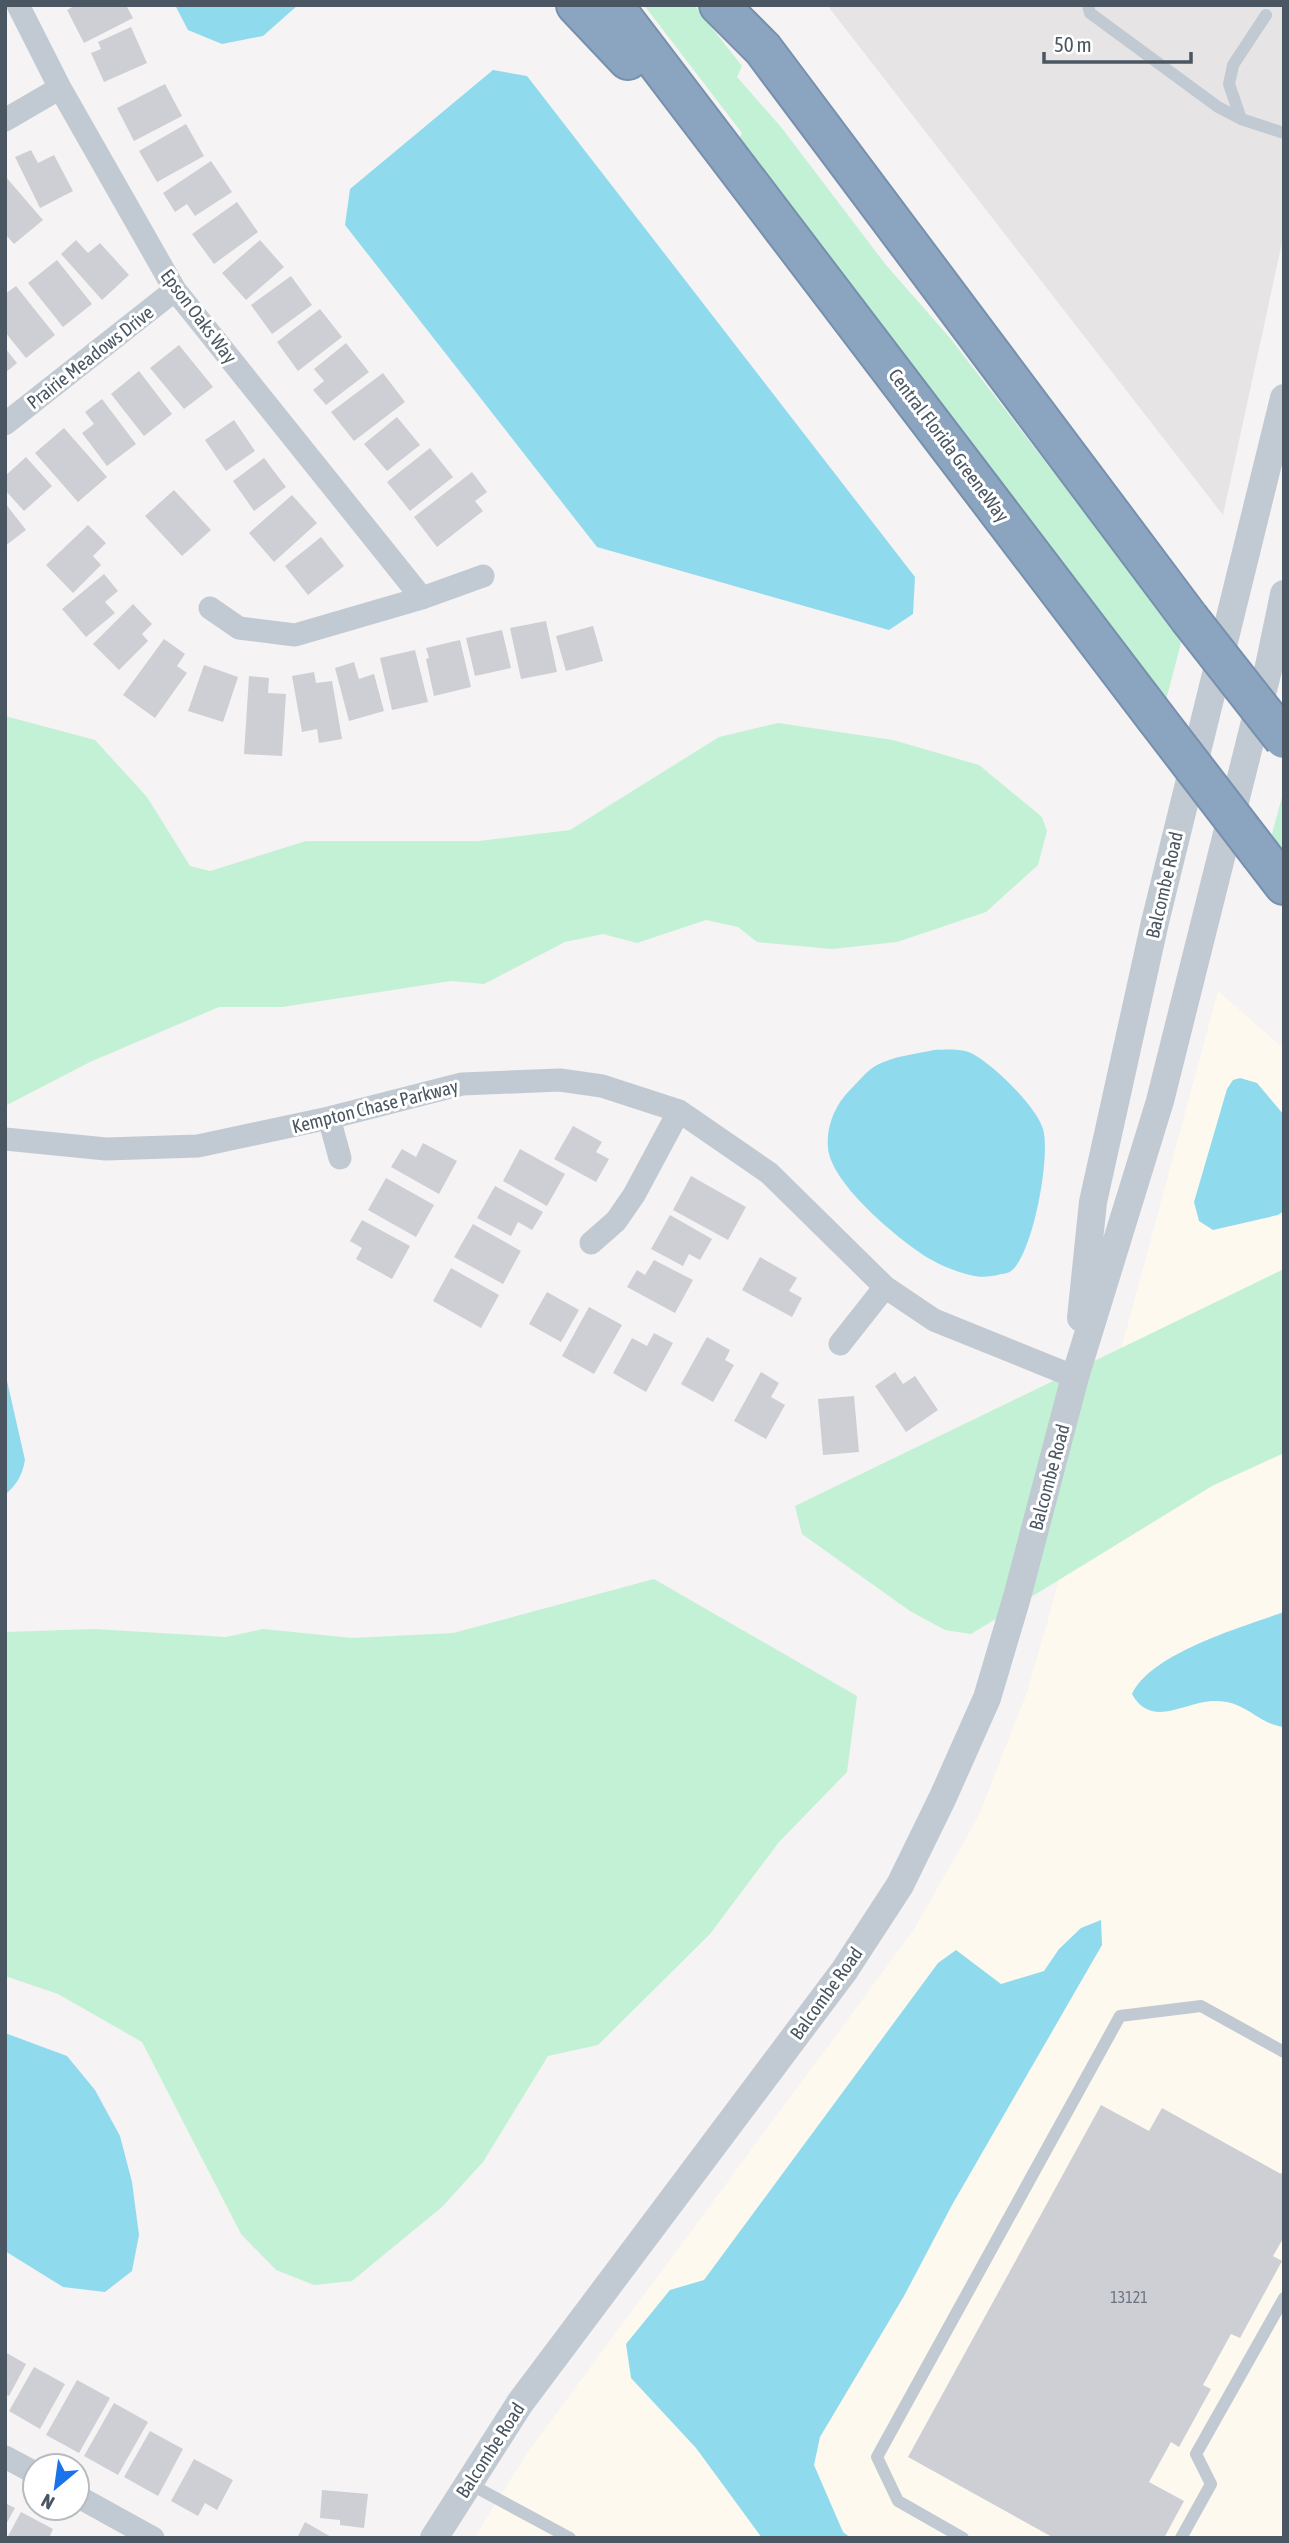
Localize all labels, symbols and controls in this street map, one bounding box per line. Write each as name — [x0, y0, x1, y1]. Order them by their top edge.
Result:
scale bar — [1044, 21, 1191, 65]
text: 50 m — [1054, 32, 1092, 56]
street label: Epson Oaks Way — [157, 265, 242, 367]
street label: Prairie Meadows Drive — [22, 301, 158, 413]
street label: Central Florida GreeneWay — [884, 364, 1014, 526]
street label: Balcombe Road — [1141, 829, 1187, 941]
street label: Kempton Chase Parkway — [290, 1075, 460, 1137]
street label: Balcombe Road — [1024, 1422, 1074, 1532]
street label: Balcombe Road — [785, 1943, 867, 2043]
house number: 13121 — [1110, 2288, 1148, 2306]
street label: Balcombe Road — [451, 2398, 529, 2502]
north arrow — [21, 2452, 91, 2522]
text: N — [38, 2490, 58, 2514]

